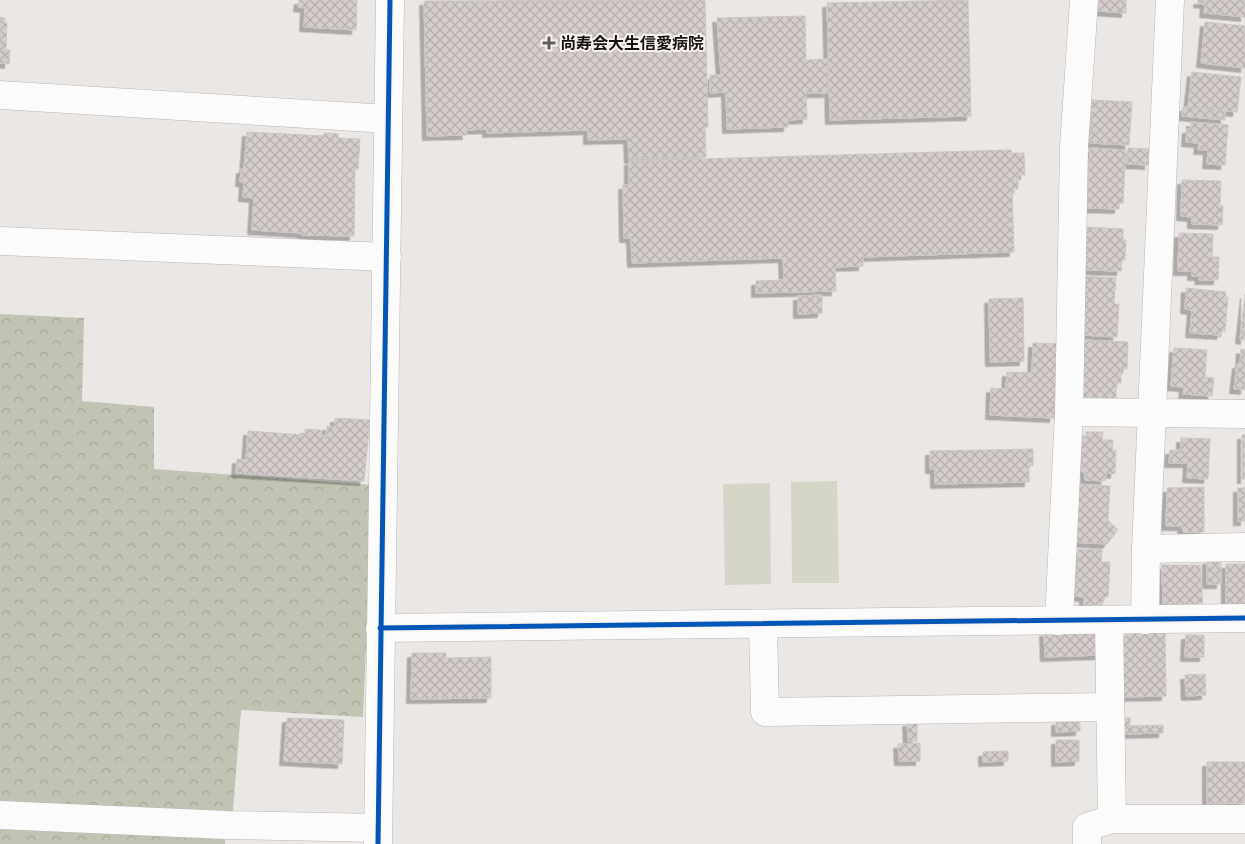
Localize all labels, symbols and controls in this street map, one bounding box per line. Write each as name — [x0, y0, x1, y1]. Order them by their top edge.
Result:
place label: 尚寿会大生信愛病院 — [560, 30, 704, 54]
marker: 尚寿会大生信愛病院 — [542, 36, 556, 50]

